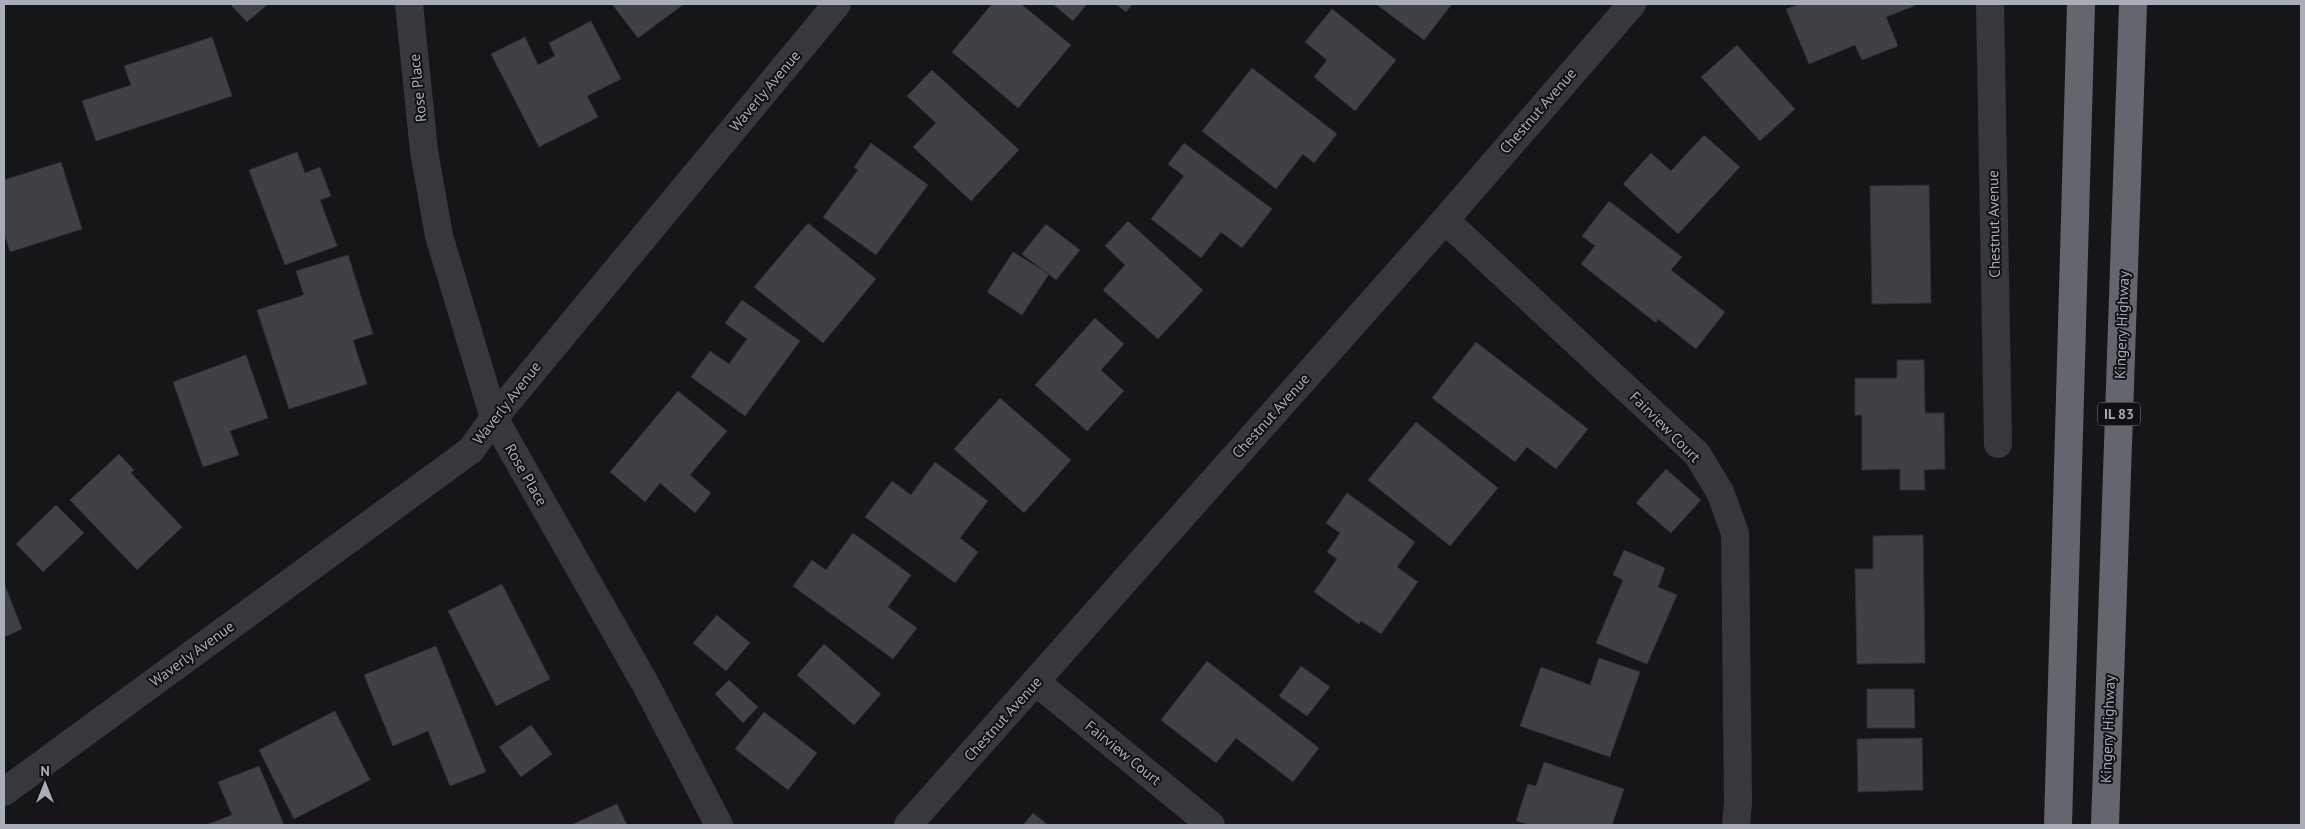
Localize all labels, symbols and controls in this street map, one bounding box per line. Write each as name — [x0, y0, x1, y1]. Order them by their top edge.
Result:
street label: Waverly Avenue — [725, 46, 804, 135]
street label: Rose Place — [404, 53, 431, 123]
street label: Chestnut Avenue — [1495, 64, 1580, 157]
street label: Chestnut Avenue — [1983, 170, 2004, 278]
street label: Kingery Highway — [2110, 270, 2133, 379]
street label: Waverly Avenue — [468, 357, 545, 448]
street label: Chestnut Avenue — [1228, 369, 1314, 462]
street label: Fairview Court — [1626, 387, 1705, 466]
road number: IL 83 — [2098, 402, 2140, 426]
street label: Rose Place — [501, 440, 552, 509]
street label: Waverly Avenue — [146, 616, 238, 691]
street label: Chestnut Avenue — [960, 672, 1046, 765]
street label: Kingery Highway — [2096, 674, 2119, 783]
street label: Fairview Court — [1081, 716, 1165, 789]
north arrow — [20, 759, 70, 809]
text: N — [40, 762, 50, 780]

